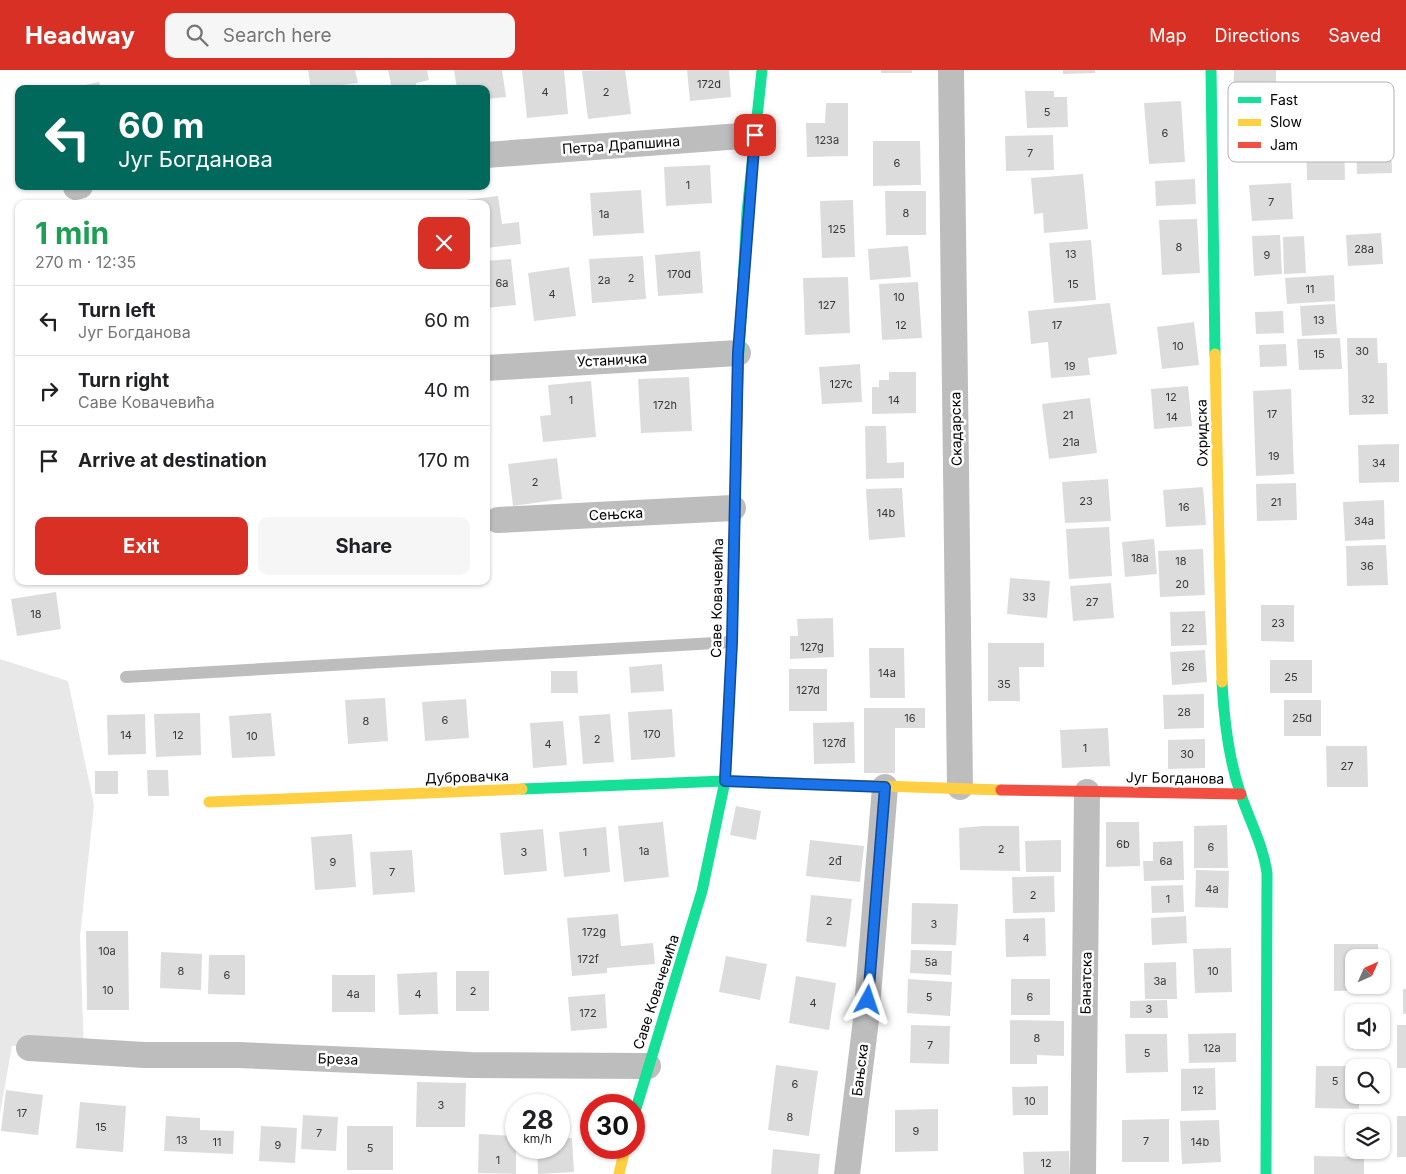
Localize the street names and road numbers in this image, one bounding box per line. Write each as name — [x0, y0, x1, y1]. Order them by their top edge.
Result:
street label: Петра Драпшина — [562, 132, 680, 157]
street label: Устаничка — [576, 349, 647, 370]
street label: Скадарска — [946, 392, 965, 466]
street label: Охридска — [1192, 399, 1211, 467]
street label: Сењска — [588, 504, 644, 523]
street label: Саве Ковачевића — [707, 538, 726, 658]
street label: Дубровачка — [425, 767, 509, 786]
street label: Југ Богданова — [1126, 768, 1224, 787]
street label: Саве Ковачевића — [629, 932, 682, 1051]
street label: Банатска — [1076, 951, 1095, 1015]
street label: Бањска — [848, 1043, 871, 1097]
street label: Бреза — [317, 1049, 359, 1068]

